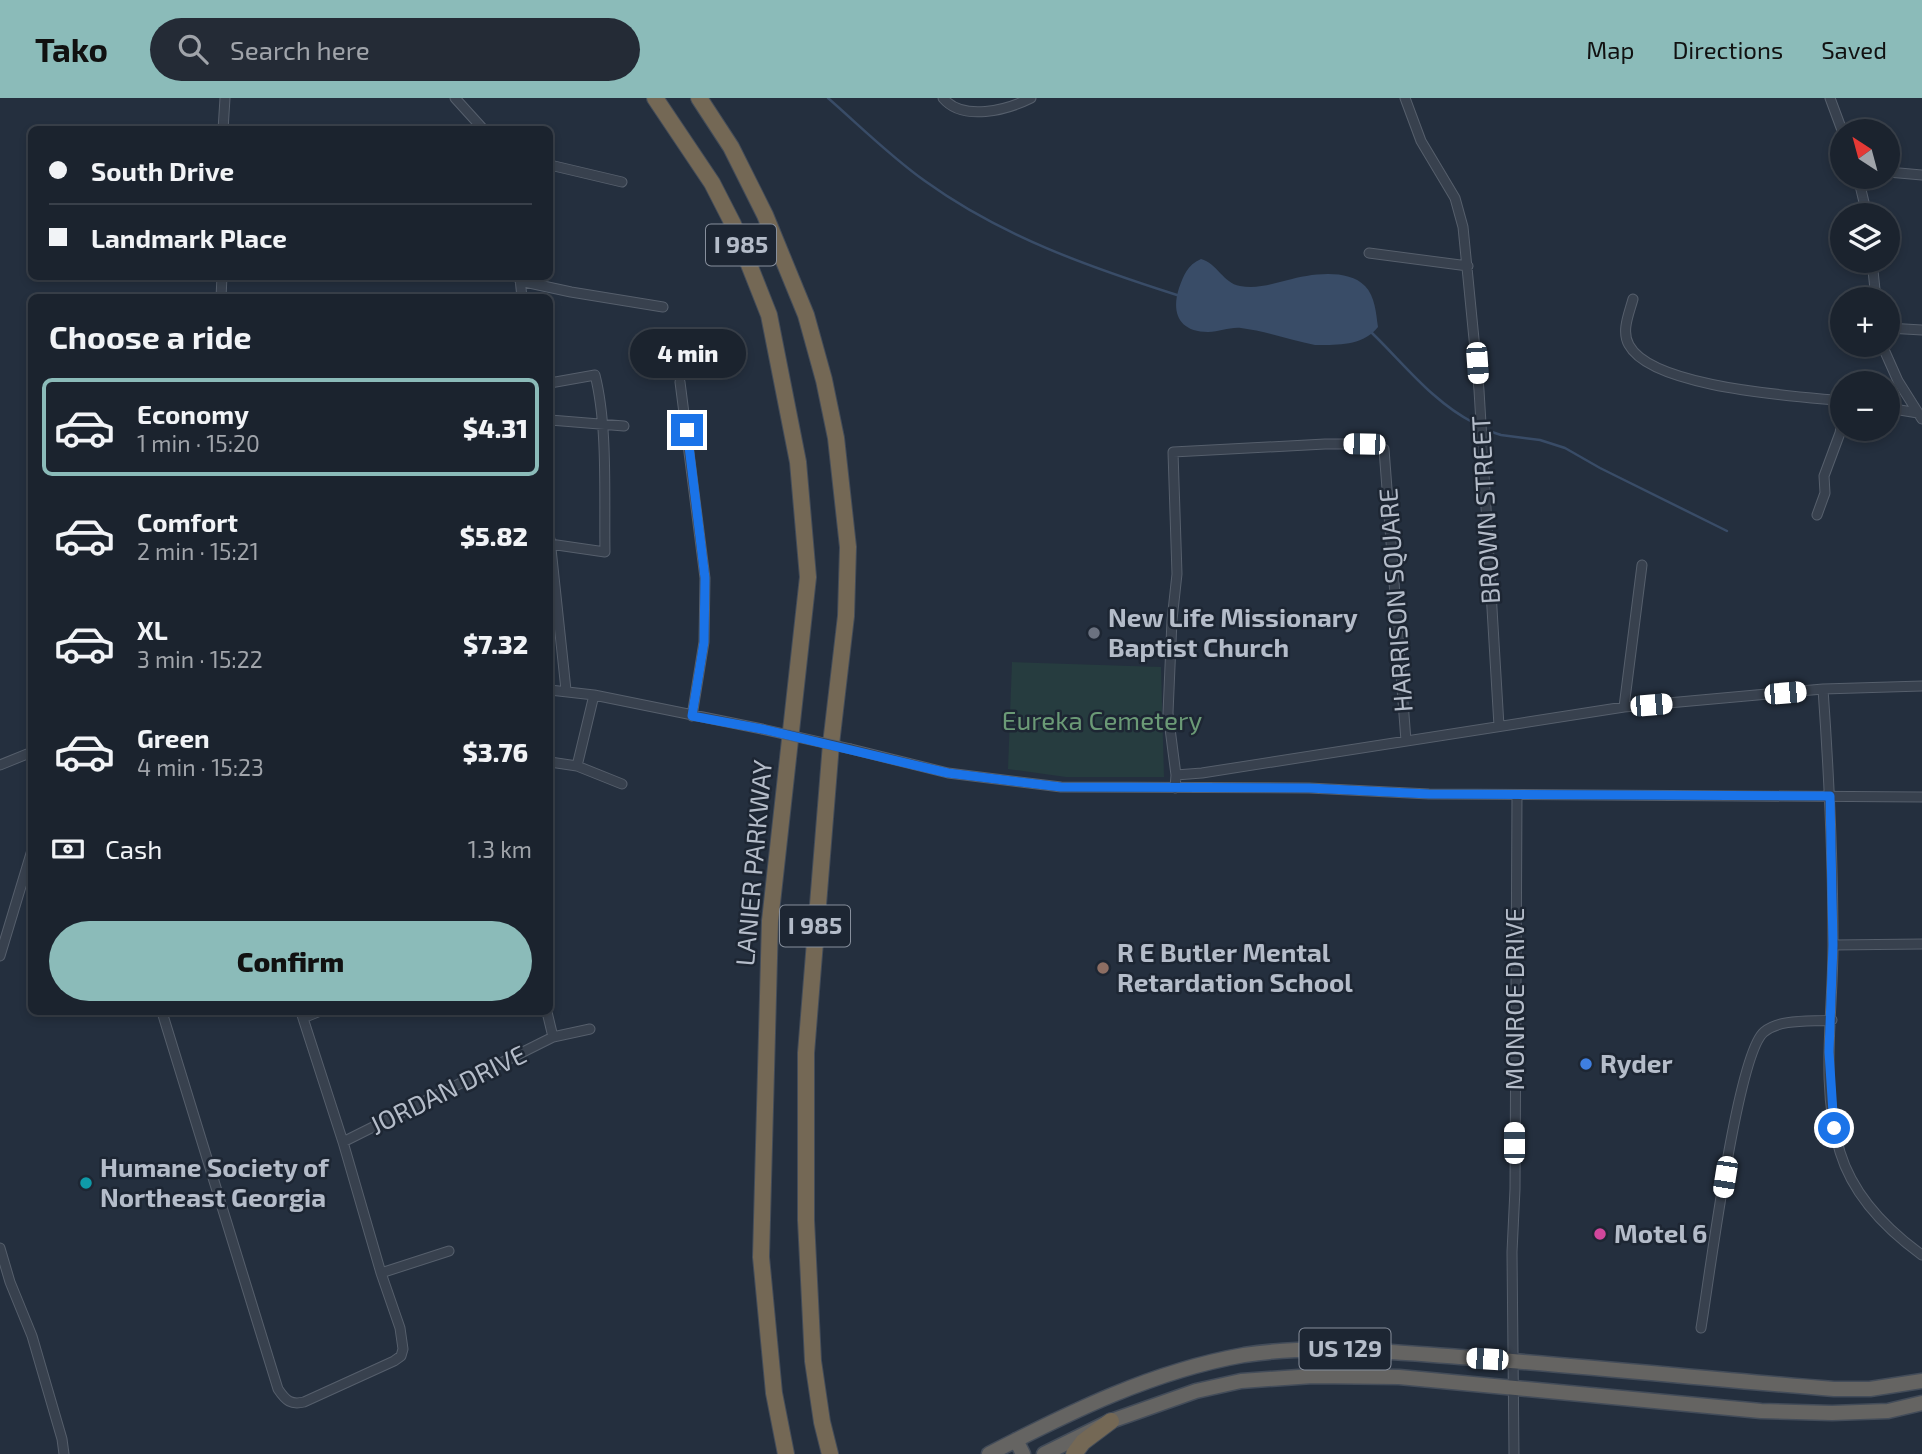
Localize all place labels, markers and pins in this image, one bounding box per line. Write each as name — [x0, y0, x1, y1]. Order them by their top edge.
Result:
place label: New Life Missionary Baptist Church — [1108, 601, 1358, 662]
marker: New Life Missionary Baptist Church — [1086, 625, 1102, 641]
place label: R E Butler Mental Retardation School — [1117, 936, 1353, 997]
marker: R E Butler Mental Retardation School — [1095, 960, 1111, 976]
place label: Ryder — [1600, 1047, 1673, 1079]
marker: Ryder — [1578, 1056, 1594, 1072]
place label: Humane Society of Northeast Georgia — [100, 1151, 330, 1212]
marker: Humane Society of Northeast Georgia — [78, 1175, 94, 1191]
place label: Motel 6 — [1614, 1217, 1707, 1248]
marker: Motel 6 — [1592, 1226, 1608, 1242]

